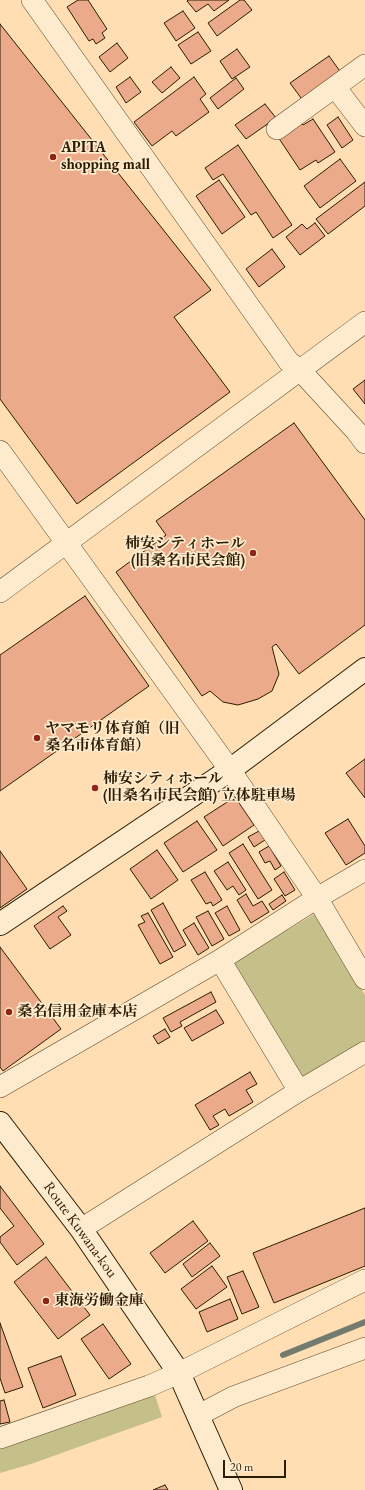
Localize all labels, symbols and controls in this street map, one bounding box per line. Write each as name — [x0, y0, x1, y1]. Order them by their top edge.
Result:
place label: APITA shopping mall — [61, 139, 150, 174]
marker: APITA shopping mall — [48, 152, 58, 162]
place label: 柿安シティホール (旧桑名市民会館) — [125, 535, 245, 570]
marker: 柿安シティホール (旧桑名市民会館) — [248, 548, 258, 558]
place label: ヤマモリ体育館（旧 桑名市体育館） — [45, 720, 180, 755]
marker: ヤマモリ体育館（旧 桑名市体育館） — [32, 733, 42, 743]
place label: 柿安シティホール (旧桑名市民会館) 立体駐車場 — [103, 770, 296, 805]
marker: 柿安シティホール (旧桑名市民会館) 立体駐車場 — [90, 783, 100, 793]
place label: 桑名信用金庫本店 — [17, 1003, 137, 1021]
marker: 桑名信用金庫本店 — [4, 1007, 14, 1017]
street label: Route Kuwana-kou — [39, 1179, 121, 1281]
place label: 東海労働金庫 — [54, 1292, 144, 1310]
marker: 東海労働金庫 — [41, 1296, 51, 1306]
scale bar — [225, 1452, 288, 1478]
text: 20 m — [230, 1459, 253, 1475]

